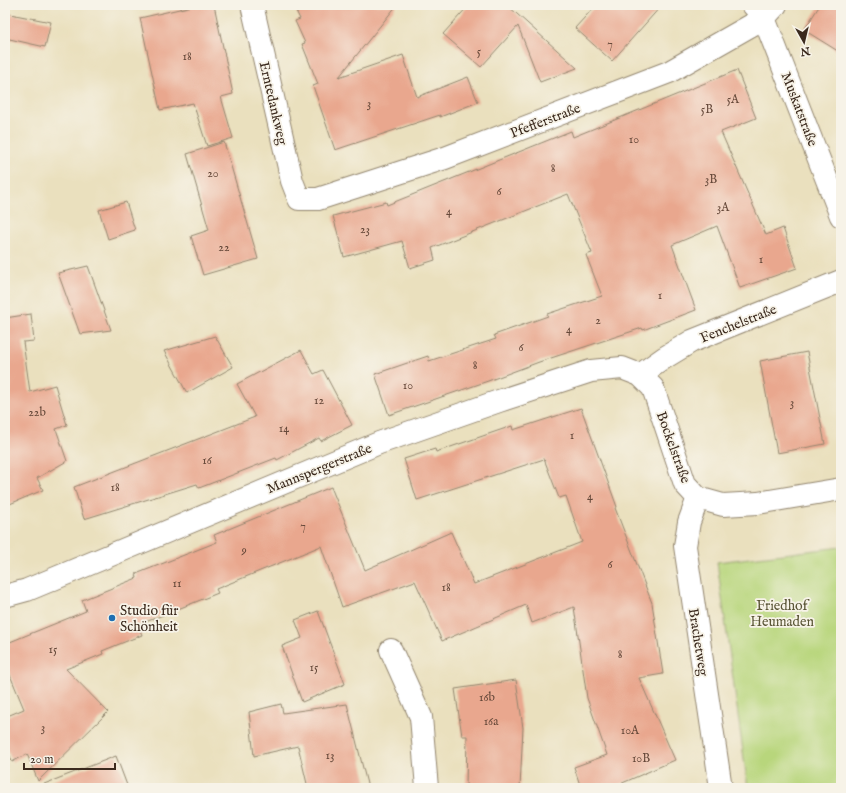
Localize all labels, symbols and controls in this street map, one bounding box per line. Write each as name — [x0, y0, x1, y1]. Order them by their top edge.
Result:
north arrow — [784, 22, 824, 62]
house number: 7 — [607, 37, 613, 52]
text: N — [799, 43, 812, 59]
house number: 5 — [477, 44, 482, 59]
house number: 18 — [182, 49, 192, 64]
street label: Erntedankweg — [255, 60, 291, 147]
street label: Muskatstraße — [777, 70, 822, 150]
house number: 5A — [727, 92, 740, 107]
house number: 3 — [367, 96, 371, 111]
street label: Pfefferstraße — [508, 99, 584, 143]
house number: 5B — [701, 102, 713, 117]
house number: 10 — [629, 132, 639, 147]
house number: 8 — [551, 161, 556, 176]
house number: 20 — [207, 166, 219, 181]
house number: 3B — [705, 172, 717, 187]
house number: 6 — [496, 184, 502, 199]
house number: 3A — [717, 200, 730, 215]
house number: 4 — [446, 204, 452, 219]
house number: 23 — [360, 222, 370, 237]
house number: 22 — [218, 240, 230, 255]
house number: 1 — [759, 252, 763, 267]
house number: 1 — [658, 288, 662, 303]
street label: Fenchelstraße — [697, 300, 780, 347]
house number: 2 — [595, 313, 601, 328]
house number: 4 — [566, 322, 572, 337]
house number: 6 — [518, 340, 524, 355]
house number: 8 — [473, 358, 478, 373]
house number: 10 — [403, 378, 413, 393]
house number: 12 — [314, 393, 324, 408]
house number: 3 — [790, 395, 794, 410]
house number: 22b — [28, 405, 46, 420]
street label: Bockelstraße — [652, 409, 695, 486]
house number: 14 — [279, 421, 289, 436]
house number: 1 — [570, 428, 574, 443]
street label: Mannspergerstraße — [264, 439, 375, 498]
house number: 16 — [202, 453, 213, 468]
house number: 18 — [110, 480, 120, 495]
house number: 4 — [587, 489, 593, 504]
house number: 7 — [300, 519, 306, 534]
house number: 9 — [240, 543, 247, 558]
house number: 6 — [607, 557, 613, 572]
house number: 11 — [173, 576, 181, 591]
house number: 18 — [441, 580, 451, 595]
park label: Friedhof Heumaden — [750, 597, 814, 631]
place label: Studio für Schönheit — [120, 602, 178, 636]
street label: Brachetweg — [684, 607, 712, 678]
marker: Studio für Schönheit — [107, 613, 117, 623]
house number: 15 — [49, 642, 58, 657]
house number: 8 — [618, 647, 623, 662]
house number: 15 — [310, 660, 319, 675]
house number: 16b — [479, 690, 495, 705]
house number: 16a — [484, 714, 499, 729]
house number: 3 — [41, 720, 45, 735]
house number: 10A — [621, 723, 640, 738]
scale bar — [24, 745, 115, 771]
house number: 13 — [326, 748, 334, 763]
house number: 10B — [632, 751, 650, 766]
text: 20 m — [30, 752, 53, 767]

